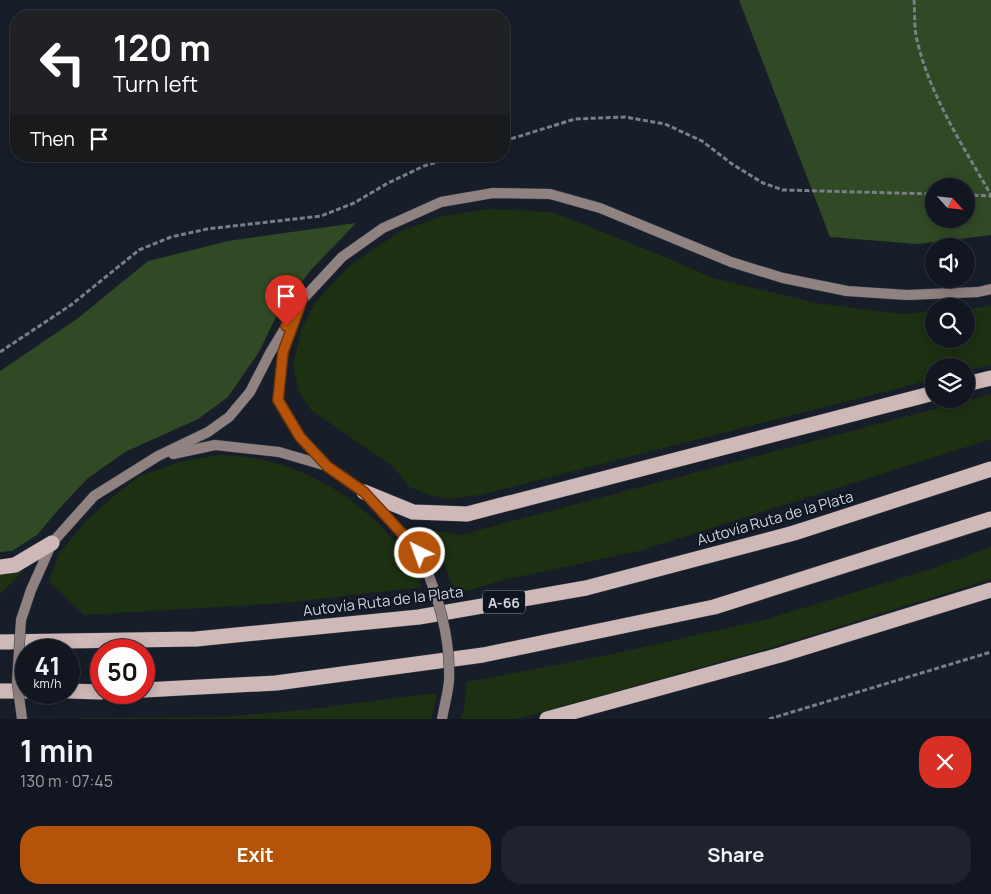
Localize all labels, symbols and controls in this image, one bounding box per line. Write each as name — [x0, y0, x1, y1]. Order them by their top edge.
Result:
text: 120 m — [113, 24, 211, 72]
icon: left — [30, 30, 95, 95]
text: Turn left — [113, 69, 198, 99]
icon: arrive — [85, 125, 113, 153]
text: Then — [30, 126, 75, 152]
north arrow — [925, 178, 975, 228]
map controls — [925, 178, 975, 408]
button: sound — [925, 238, 975, 288]
pin — [265, 275, 307, 326]
icon: arrive — [272, 282, 300, 310]
button: search — [925, 298, 975, 348]
button: layers — [925, 358, 975, 408]
street label: Autovía Ruta de la Plata — [694, 486, 856, 550]
position arrow — [393, 526, 445, 578]
street label: Autovía Ruta de la Plata — [302, 581, 464, 621]
road number: A-66 — [483, 590, 525, 614]
speed limit sign: 50 — [90, 639, 155, 704]
text: 41 — [34, 648, 61, 683]
text: km/h — [34, 675, 61, 692]
text: 1 min — [20, 730, 93, 771]
button: close — [919, 736, 971, 788]
text: 130 m · 07:45 — [20, 770, 113, 792]
button: Exit — [20, 826, 491, 884]
button: Share — [501, 826, 971, 884]

